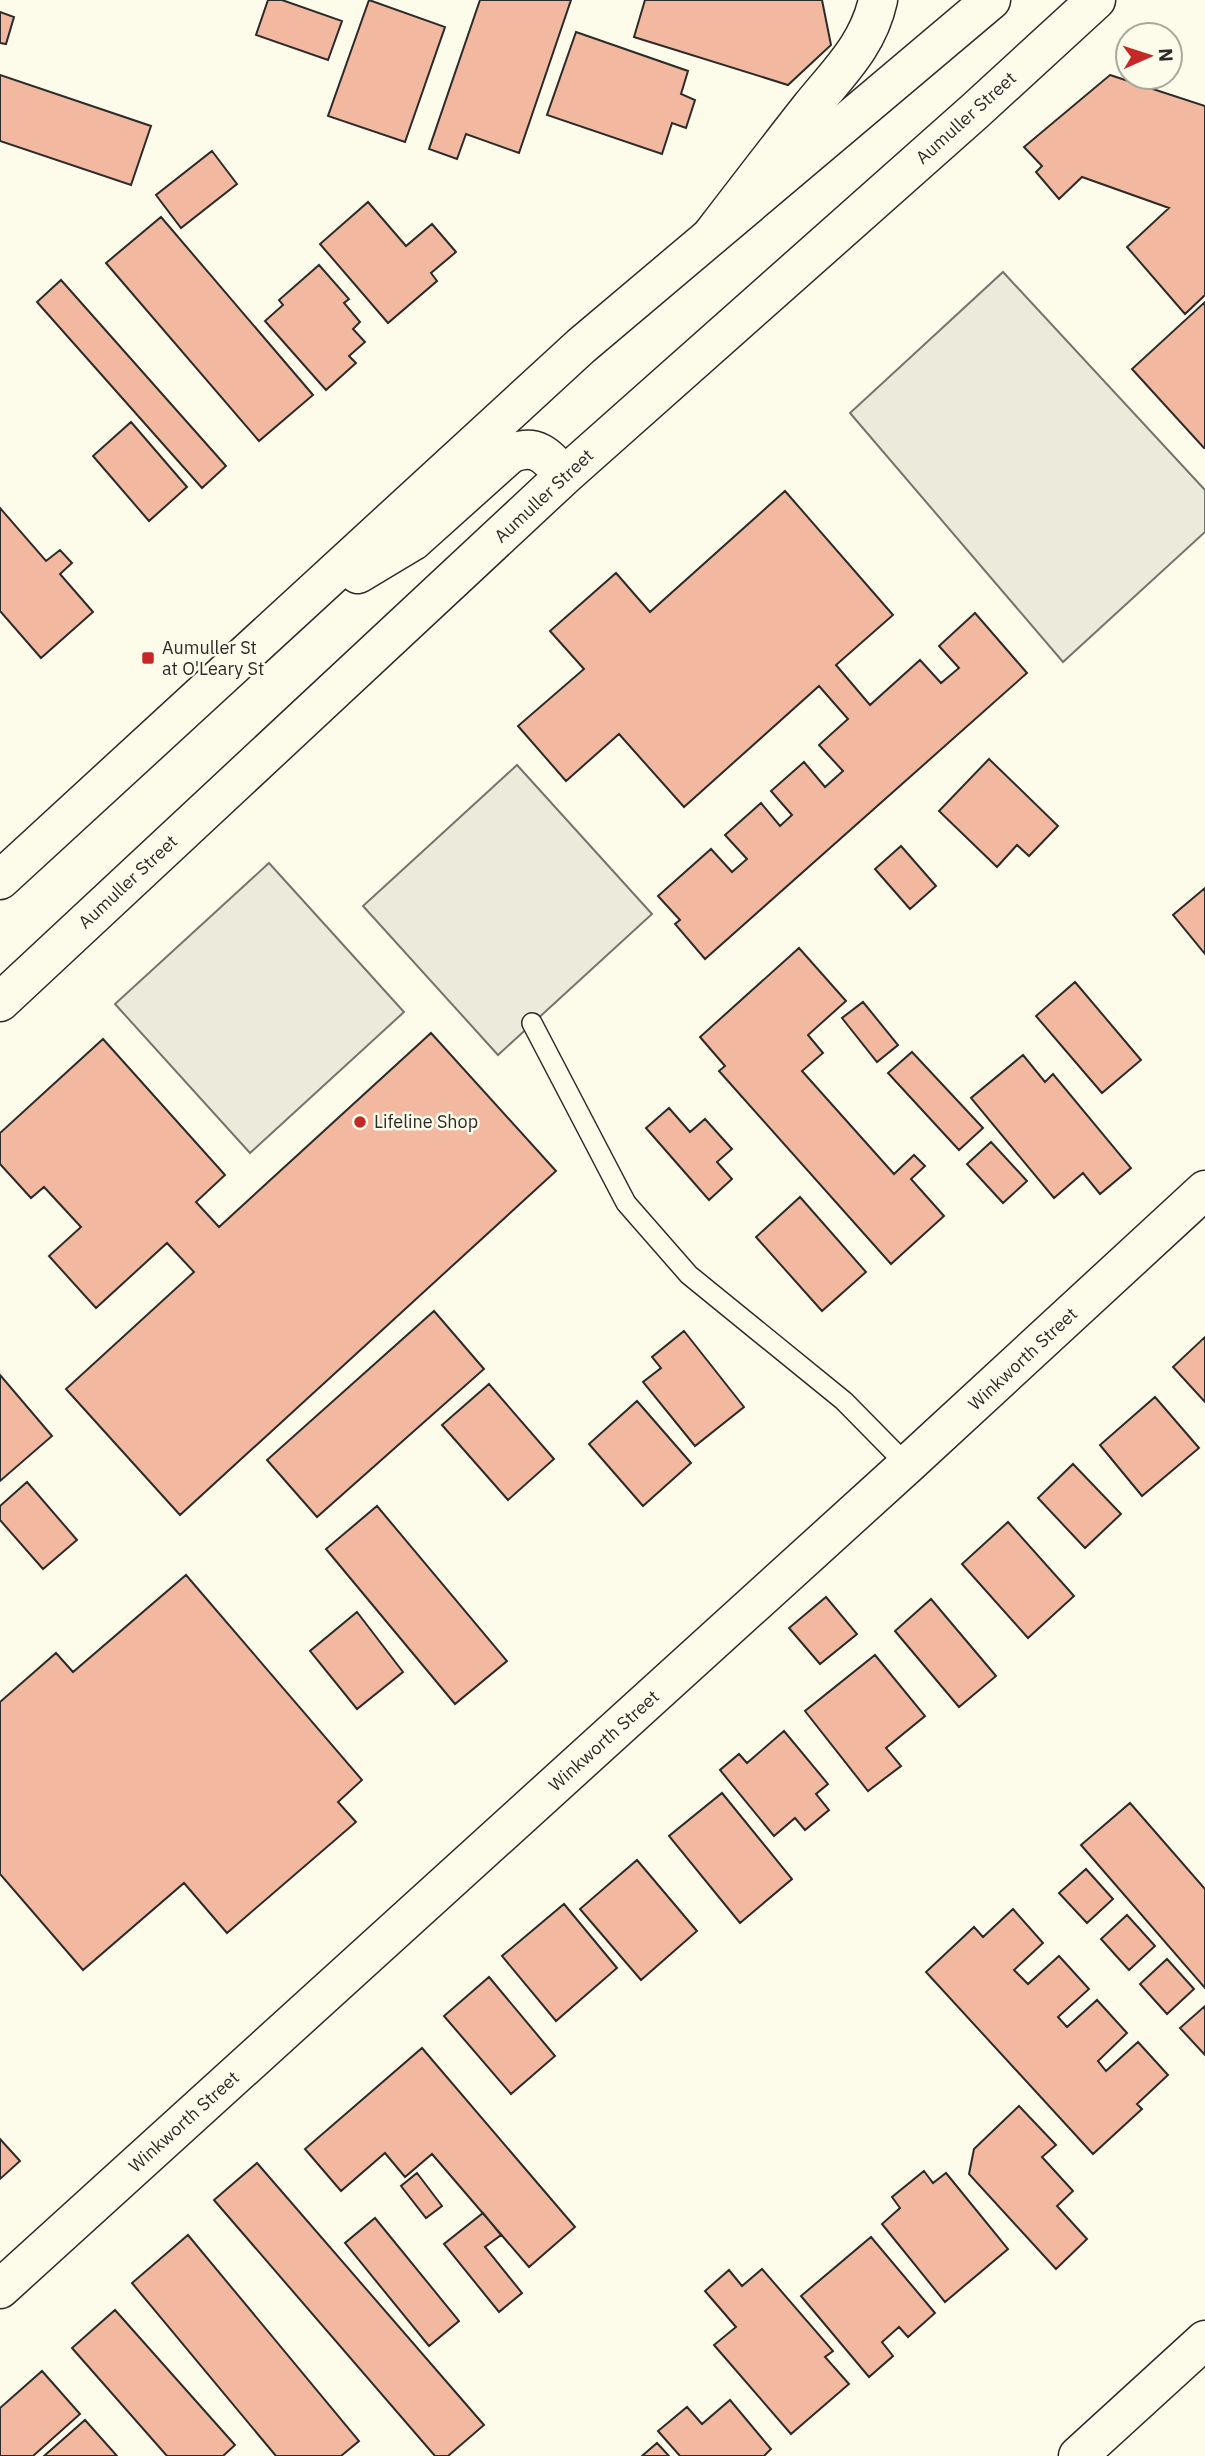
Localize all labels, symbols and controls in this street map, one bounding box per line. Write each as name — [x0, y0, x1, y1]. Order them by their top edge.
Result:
north arrow — [1114, 21, 1184, 91]
text: N — [1154, 48, 1178, 63]
street label: Aumuller Street — [911, 66, 1021, 169]
street label: Aumuller Street — [489, 444, 598, 548]
place label: Aumuller St at O'Leary St — [162, 636, 264, 680]
marker: Aumuller St at O'Leary St — [140, 650, 156, 666]
street label: Aumuller Street — [73, 830, 182, 934]
place label: Lifeline Shop — [374, 1110, 478, 1133]
marker: Lifeline Shop — [352, 1114, 368, 1130]
street label: Winkworth Street — [963, 1302, 1082, 1415]
street label: Winkworth Street — [544, 1685, 664, 1796]
street label: Winkworth Street — [124, 2066, 244, 2177]

